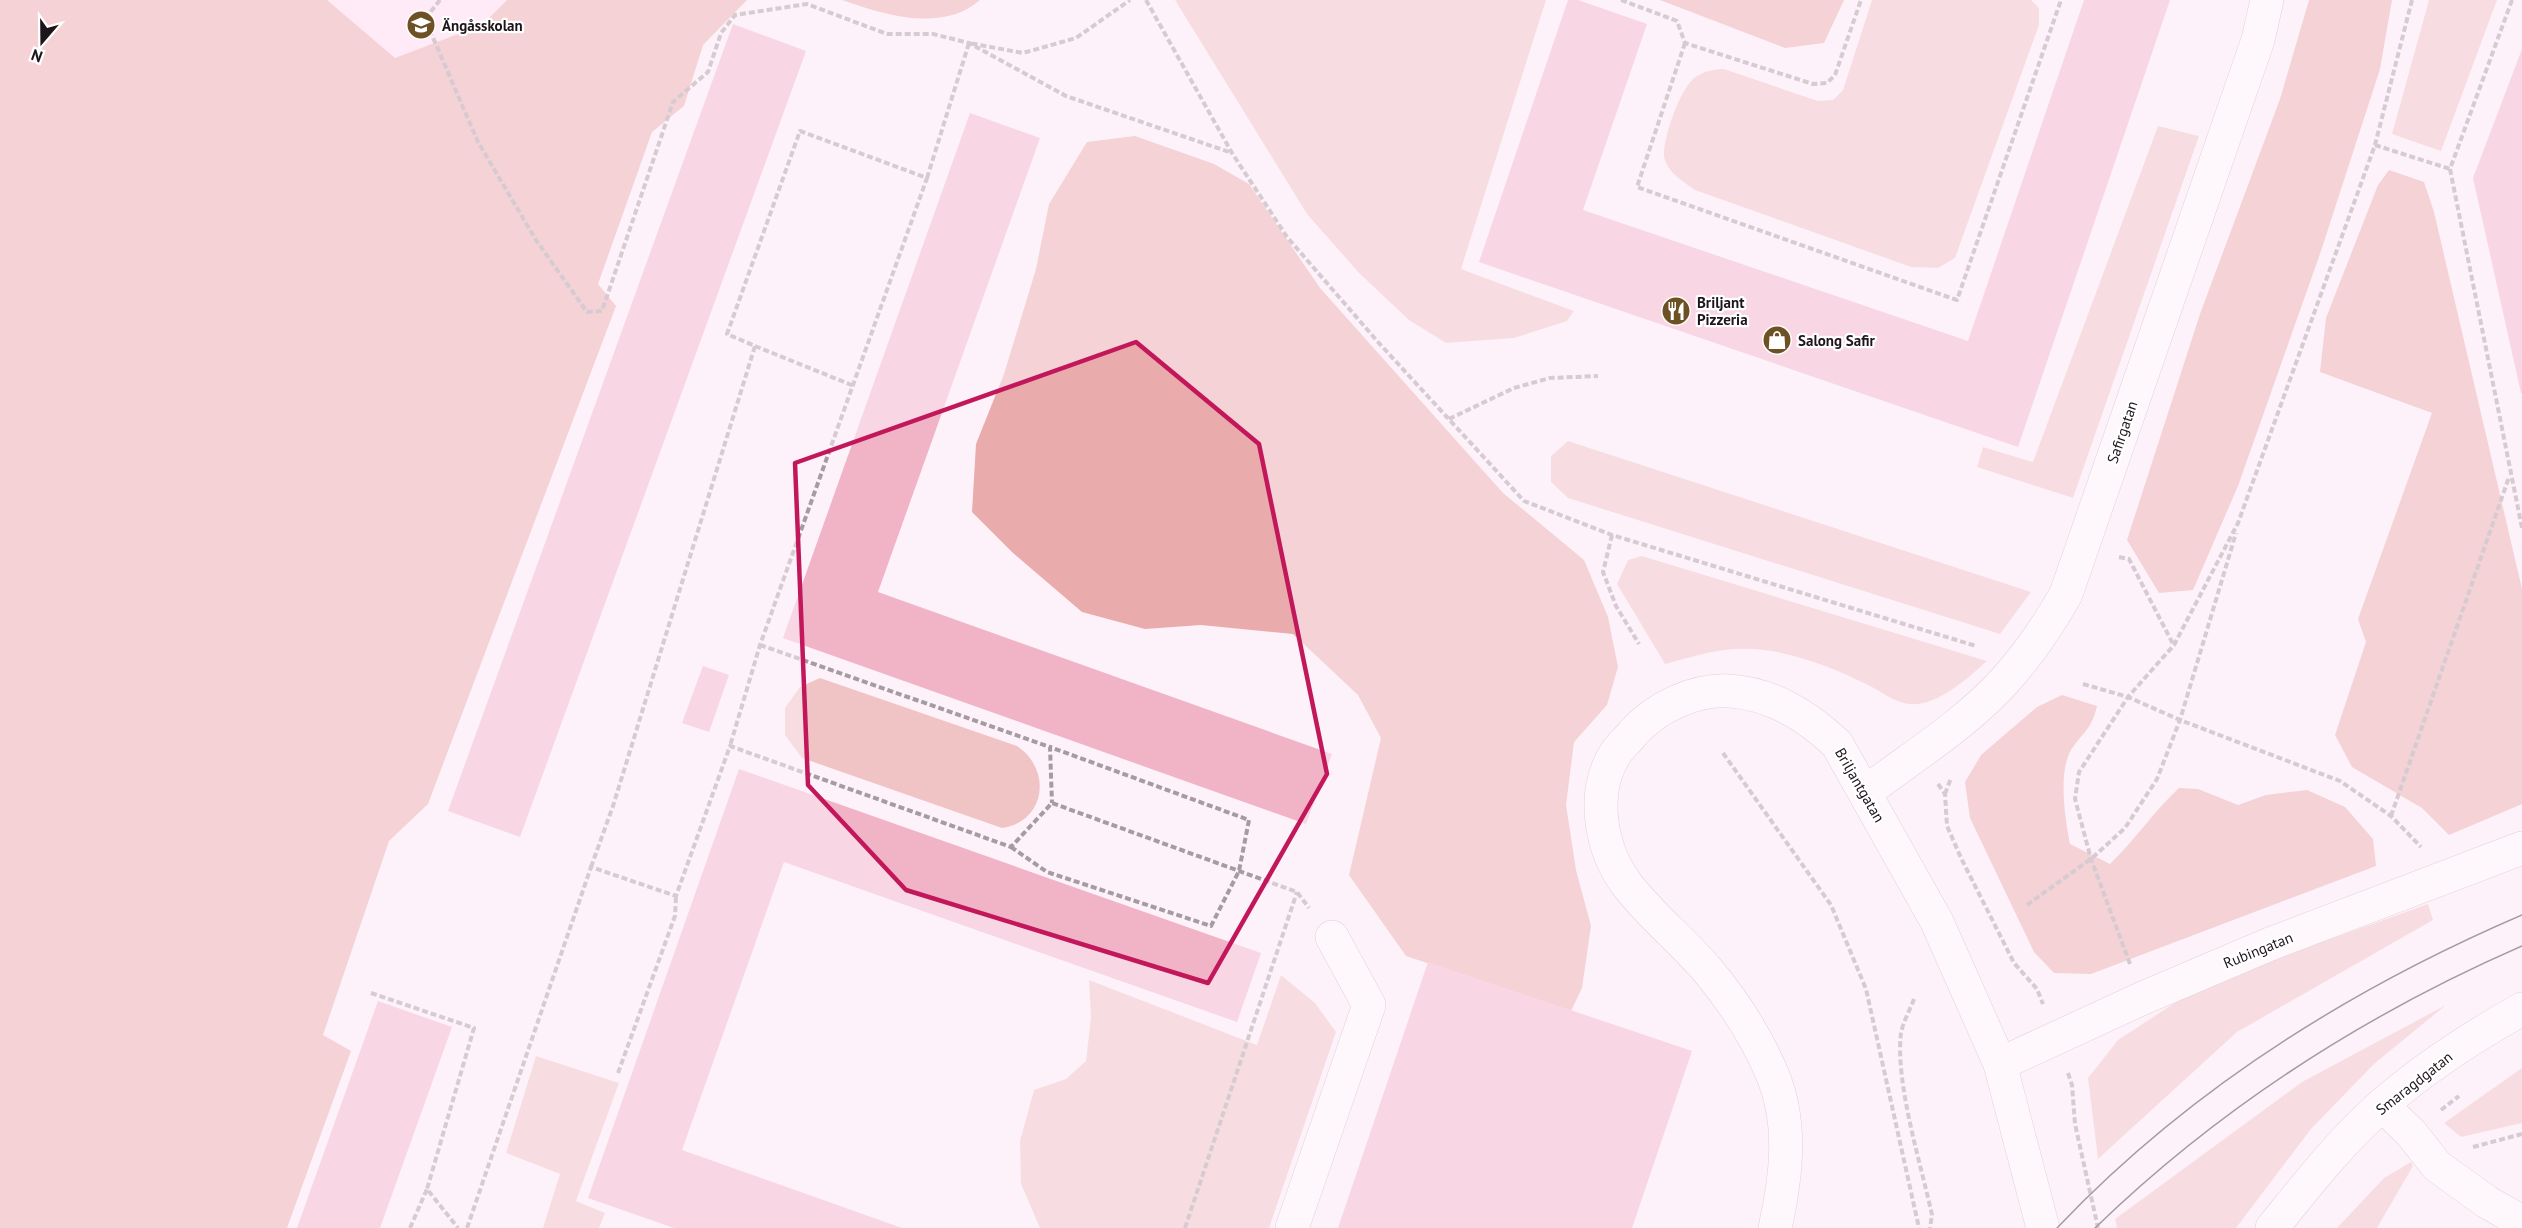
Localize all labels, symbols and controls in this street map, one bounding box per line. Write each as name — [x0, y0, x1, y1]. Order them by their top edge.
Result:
school or university icon: Ängåsskolan — [405, 9, 437, 41]
north arrow — [12, 12, 72, 72]
place label: Ängåsskolan — [442, 16, 523, 35]
text: N — [29, 45, 45, 67]
place label: Briljant Pizzeria — [1697, 293, 1748, 329]
restaurant icon: Briljant Pizzeria — [1660, 295, 1692, 327]
shop icon: Salong Safir — [1761, 324, 1793, 356]
place label: Salong Safir — [1798, 331, 1876, 350]
street label: Safirgatan — [2102, 398, 2142, 466]
street label: Briljantgatan — [1831, 744, 1889, 826]
street label: Rubingatan — [2220, 927, 2296, 973]
street label: Smaragdgatan — [2372, 1047, 2456, 1119]

